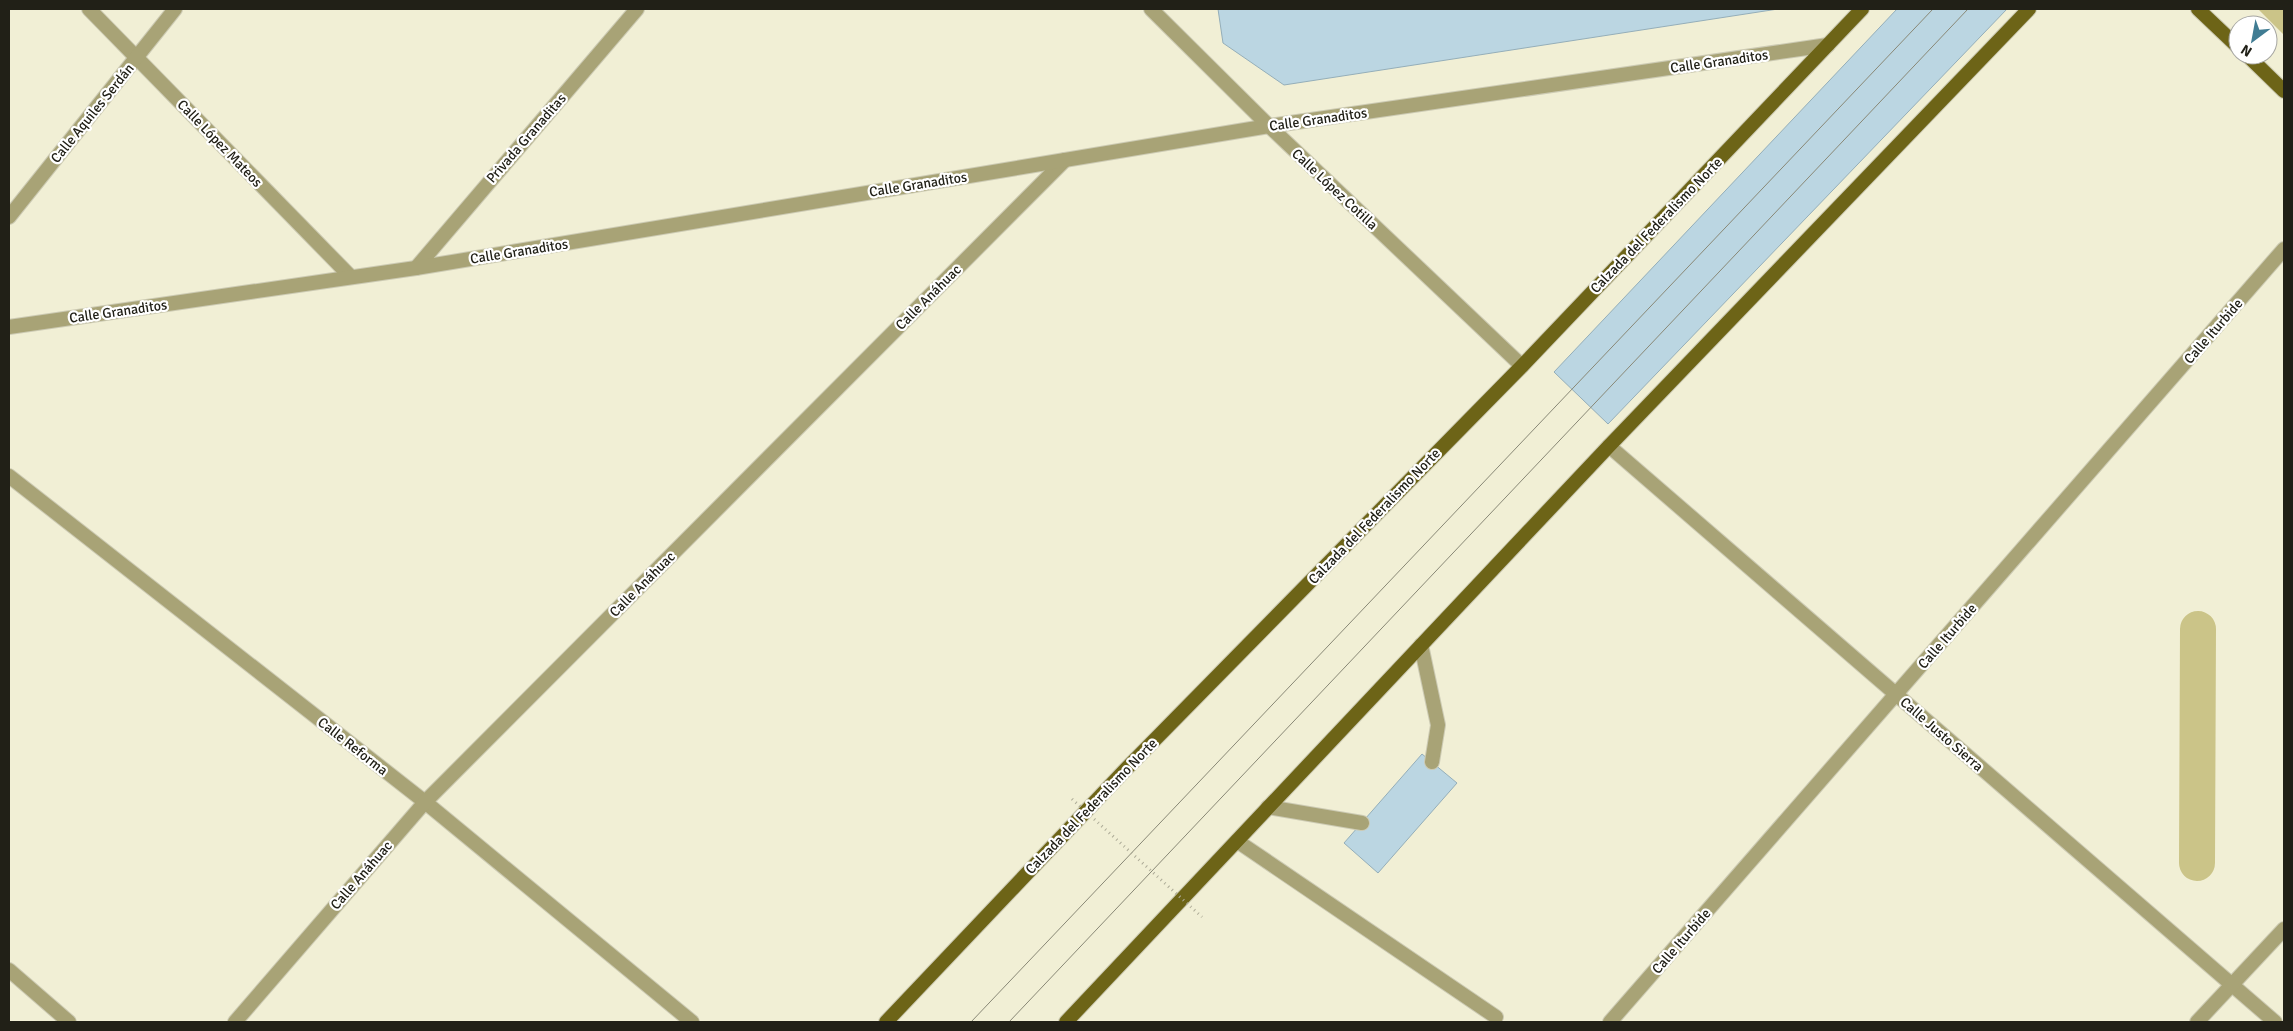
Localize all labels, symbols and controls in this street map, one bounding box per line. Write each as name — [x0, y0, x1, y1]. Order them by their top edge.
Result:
north arrow — [2228, 15, 2278, 65]
text: N — [2238, 41, 2255, 60]
street label: Calle Granaditos — [1669, 46, 1769, 77]
street label: Calle Aquiles Serdán — [47, 60, 138, 166]
street label: Privada Granaditas — [483, 90, 570, 186]
street label: Calle López Mateos — [174, 96, 266, 191]
street label: Calle Granaditos — [1268, 104, 1368, 135]
street label: Calle López Cotilla — [1288, 145, 1381, 233]
street label: Calzada del Federalismo Norte — [1587, 154, 1726, 297]
street label: Calle Granaditos — [868, 168, 968, 201]
street label: Calle Granaditos — [469, 235, 569, 268]
street label: Calle Anáhuac — [892, 261, 965, 334]
street label: Calle Iturbide — [2180, 295, 2246, 367]
street label: Calle Granaditos — [68, 296, 168, 327]
street label: Calzada del Federalismo Norte — [1305, 445, 1444, 588]
street label: Calle Anáhuac — [606, 548, 679, 621]
street label: Calle Iturbide — [1914, 600, 1980, 672]
street label: Calle Justo Sierra — [1897, 694, 1987, 775]
street label: Calle Reforma — [314, 714, 391, 779]
street label: Calzada del Federalismo Norte — [1022, 735, 1161, 878]
street label: Calle Anáhuac — [327, 837, 396, 913]
street label: Calle Iturbide — [1648, 905, 1714, 977]

